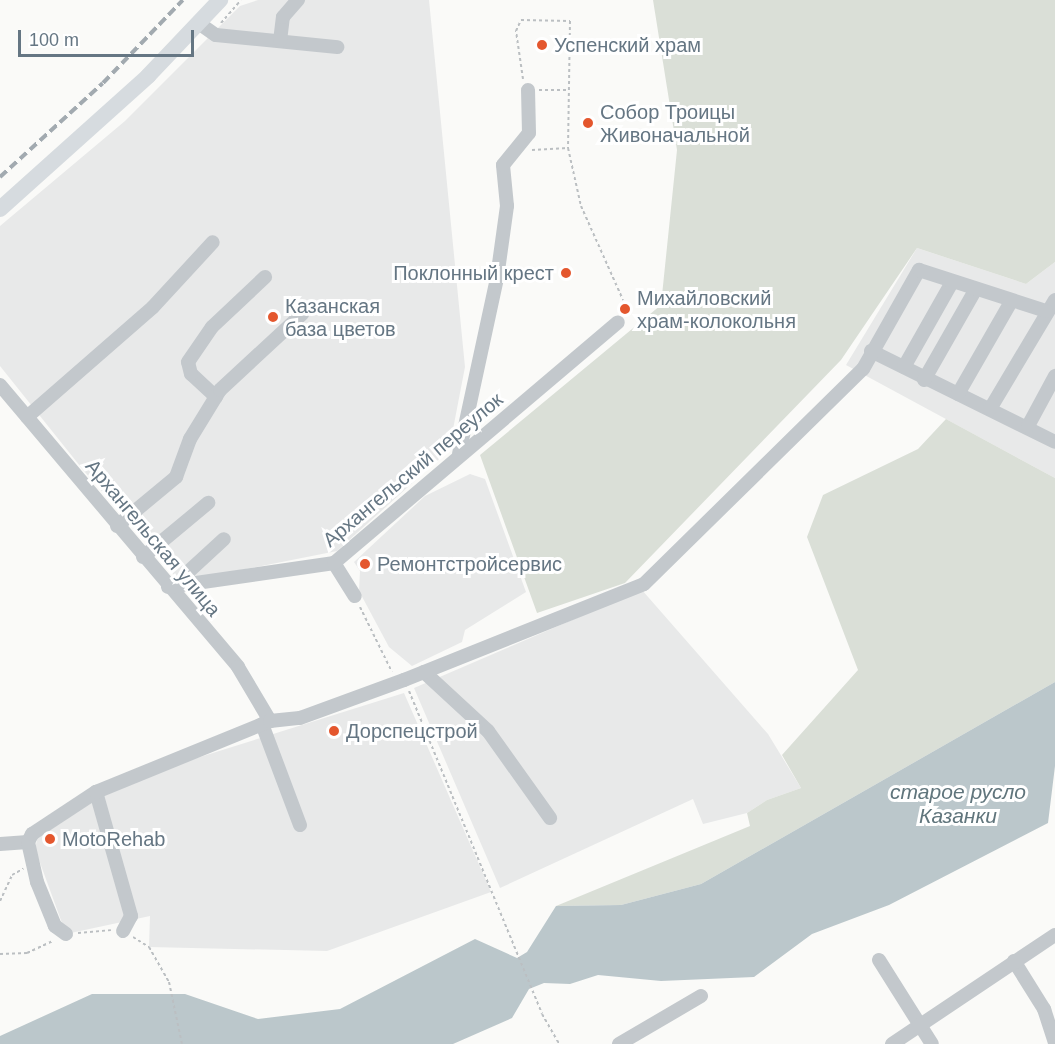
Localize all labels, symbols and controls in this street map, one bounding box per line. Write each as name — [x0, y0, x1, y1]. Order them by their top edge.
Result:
scale bar — [21, 18, 196, 56]
text: 100 m — [29, 30, 79, 50]
place label: Успенский храм — [554, 33, 701, 57]
marker: Успенский храм — [535, 38, 549, 52]
place label: Собор Троицы Живоначальной — [600, 100, 750, 147]
marker: Собор Троицы Живоначальной — [581, 116, 595, 130]
place label: Поклонный крест — [393, 261, 554, 285]
marker: Поклонный крест — [559, 266, 573, 280]
place label: Михайловский храм-колокольня — [637, 286, 796, 333]
place label: Казанская база цветов — [285, 294, 396, 341]
marker: Михайловский храм-колокольня — [618, 302, 632, 316]
marker: Казанская база цветов — [266, 310, 280, 324]
street label: Архангельский переулок — [318, 388, 508, 552]
street label: Архангельская улица — [80, 455, 226, 621]
place label: Ремонтстройсервис — [377, 552, 562, 576]
marker: Ремонтстройсервис — [358, 557, 372, 571]
place label: Дорспецстрой — [346, 719, 478, 743]
marker: Дорспецстрой — [327, 724, 341, 738]
water label: старое русло Казанки — [890, 779, 1026, 829]
place label: MotoRehab — [62, 827, 165, 851]
marker: MotoRehab — [43, 832, 57, 846]

